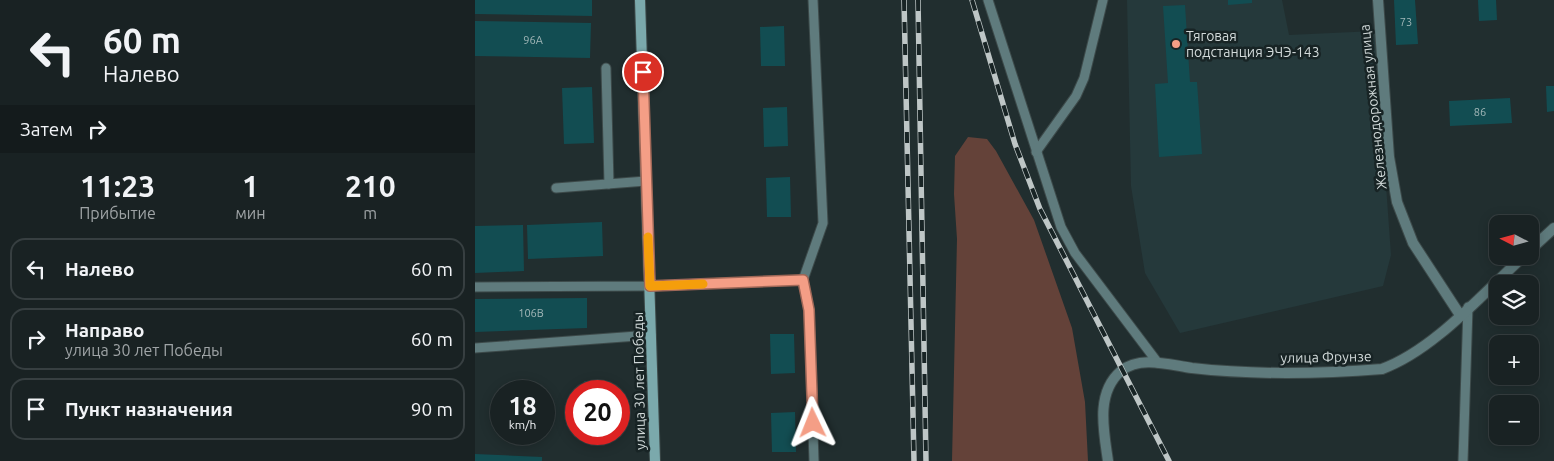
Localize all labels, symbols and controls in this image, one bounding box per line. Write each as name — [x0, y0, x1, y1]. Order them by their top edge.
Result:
house number: 73 — [1400, 16, 1412, 28]
icon: left — [20, 20, 85, 85]
text: 60 m — [103, 20, 181, 60]
street label: Железнодорожная улица — [1356, 24, 1390, 190]
place label: Тяговая подстанция ЭЧЭ-143 — [1186, 28, 1320, 60]
house number: 96А — [523, 34, 544, 46]
marker: Тяговая подстанция ЭЧЭ-143 — [1170, 38, 1182, 50]
pin — [622, 51, 664, 93]
icon: arrive — [629, 58, 657, 86]
text: Налево — [103, 61, 180, 86]
house number: 86 — [1474, 106, 1486, 118]
icon: right — [83, 115, 111, 143]
text: Затем — [20, 118, 73, 140]
text: 11:23 — [80, 169, 155, 203]
text: 1 — [242, 169, 259, 203]
text: 210 — [345, 169, 396, 203]
text: Прибытие — [79, 204, 156, 222]
text: мин — [235, 204, 266, 222]
text: m — [363, 204, 377, 222]
north arrow — [1489, 215, 1539, 265]
map controls — [1489, 215, 1539, 445]
icon: left — [22, 255, 50, 283]
text: Налево — [65, 258, 134, 280]
text: 60 m — [411, 258, 453, 280]
button: layers — [1489, 275, 1539, 325]
house number: 106В — [518, 307, 544, 319]
street label: улица 30 лет Победы — [630, 312, 648, 450]
text: Направо — [65, 319, 145, 341]
icon: right — [22, 325, 50, 353]
text: 60 m — [411, 328, 453, 350]
button: + — [1489, 335, 1539, 385]
text: улица 30 лет Победы — [65, 341, 223, 359]
street label: улица Фрунзе — [1280, 348, 1372, 366]
speed limit sign: 20 — [565, 380, 630, 445]
text: 18 — [508, 392, 537, 420]
icon: arrive — [22, 395, 50, 423]
button: − — [1489, 395, 1539, 445]
position arrow — [786, 396, 838, 448]
text: Пункт назначения — [65, 398, 233, 420]
text: 90 m — [411, 398, 453, 420]
text: km/h — [509, 418, 536, 431]

